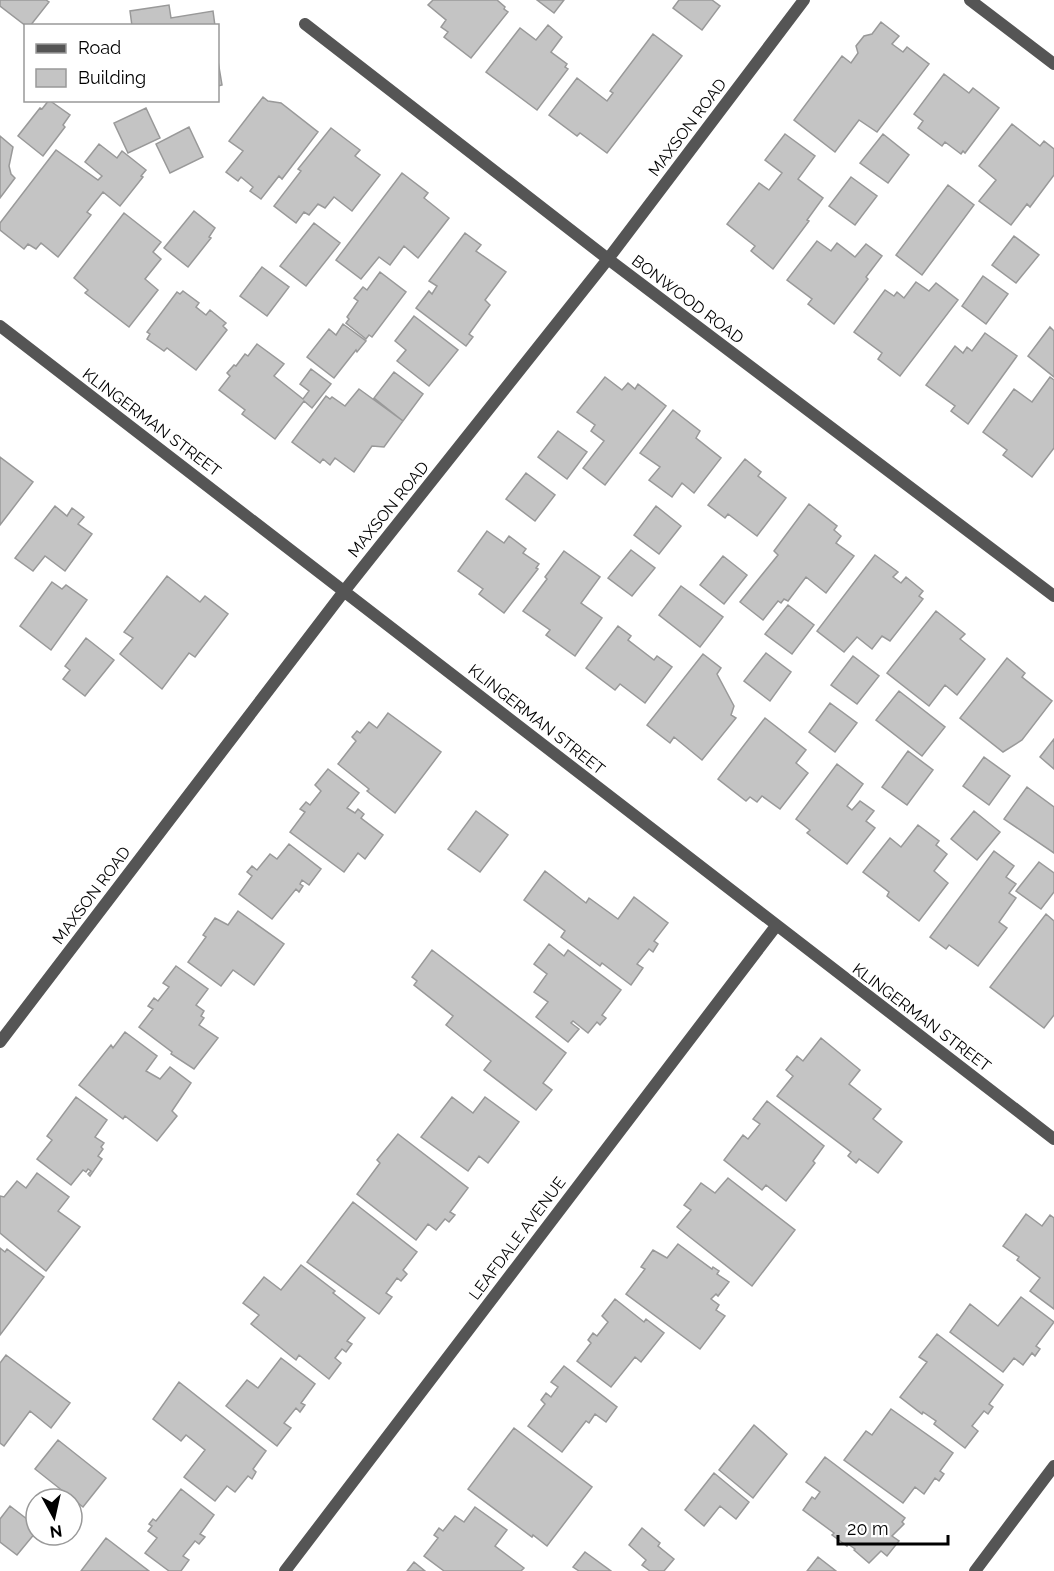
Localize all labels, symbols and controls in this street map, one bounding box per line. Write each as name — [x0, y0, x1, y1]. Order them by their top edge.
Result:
legend — [24, 24, 219, 102]
text: Road — [78, 37, 121, 58]
text: Building — [78, 67, 146, 88]
street label: MAXSON ROAD — [644, 75, 730, 180]
street label: BONWOOD ROAD — [628, 251, 747, 348]
street label: KLINGERMAN STREET — [79, 364, 225, 481]
street label: MAXSON ROAD — [344, 458, 433, 561]
street label: KLINGERMAN STREET — [465, 660, 609, 779]
street label: MAXSON ROAD — [48, 843, 134, 948]
street label: KLINGERMAN STREET — [849, 959, 995, 1076]
street label: LEAFDALE AVENUE — [465, 1173, 570, 1303]
north arrow — [24, 1487, 84, 1547]
scale bar — [838, 1508, 948, 1546]
text: 20 m — [847, 1518, 889, 1539]
text: N — [49, 1521, 63, 1542]

